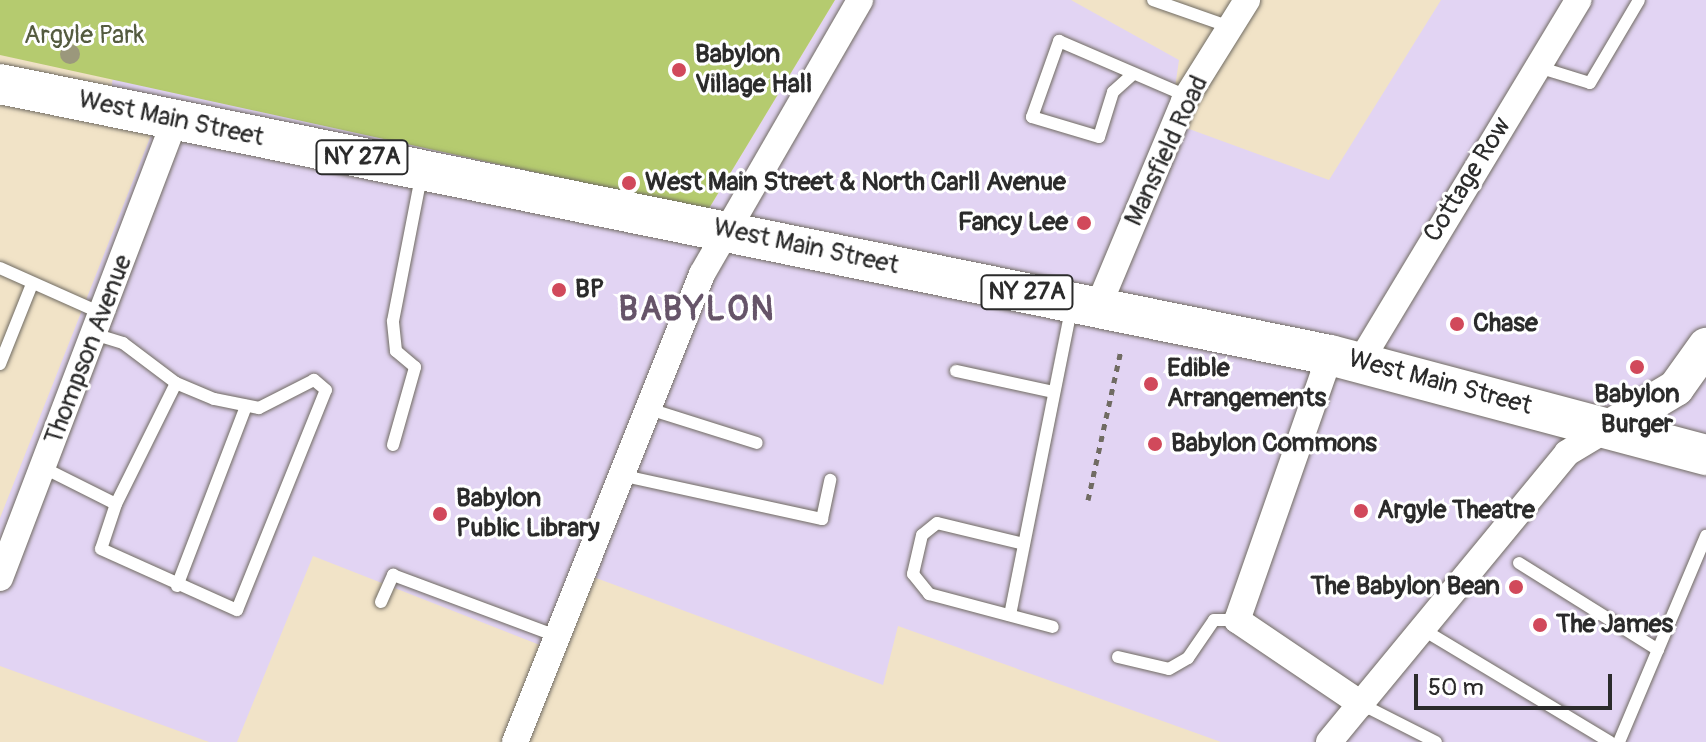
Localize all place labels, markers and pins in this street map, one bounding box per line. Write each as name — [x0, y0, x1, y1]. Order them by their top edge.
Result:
place label: Babylon Village Hall — [695, 39, 812, 100]
marker: Babylon Village Hall — [670, 61, 688, 79]
place label: West Main Street & North Carll Avenue — [645, 167, 1066, 199]
marker: West Main Street & North Carll Avenue — [620, 174, 638, 192]
place label: Fancy Lee — [958, 207, 1068, 239]
marker: Fancy Lee — [1075, 214, 1093, 232]
place label: BP — [575, 274, 604, 306]
marker: BP — [550, 281, 568, 299]
place label: Chase — [1473, 308, 1538, 340]
marker: Chase — [1448, 315, 1466, 333]
place label: Edible Arrangements — [1167, 353, 1326, 414]
marker: Babylon Burger — [1628, 358, 1646, 376]
marker: Edible Arrangements — [1142, 375, 1160, 393]
place label: Babylon Burger — [1594, 379, 1680, 440]
place label: Babylon Commons — [1171, 428, 1377, 460]
marker: Babylon Commons — [1146, 435, 1164, 453]
place label: Babylon Public Library — [456, 483, 600, 544]
place label: Argyle Theatre — [1377, 495, 1535, 527]
marker: Argyle Theatre — [1352, 502, 1370, 520]
marker: Babylon Public Library — [431, 505, 449, 523]
place label: The Babylon Bean — [1310, 571, 1500, 603]
marker: The Babylon Bean — [1507, 578, 1525, 596]
place label: The James — [1556, 609, 1673, 641]
marker: The James — [1531, 616, 1549, 634]

